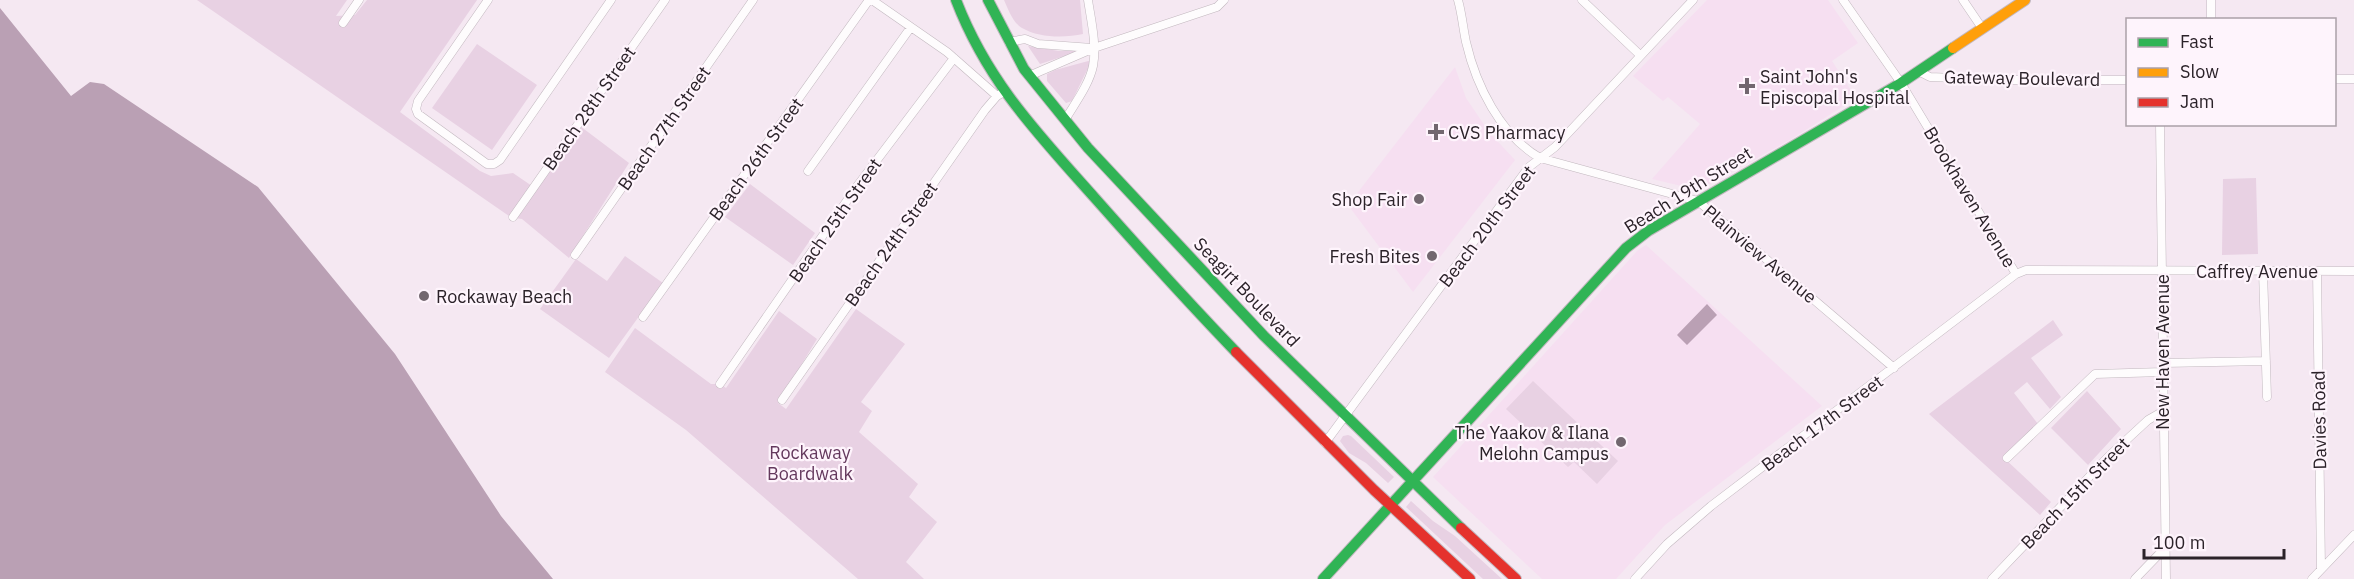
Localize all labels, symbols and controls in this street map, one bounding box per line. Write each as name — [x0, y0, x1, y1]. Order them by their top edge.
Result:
legend — [2126, 18, 2336, 126]
text: Fast — [2180, 30, 2214, 53]
street label: Beach 28th Street — [538, 41, 640, 175]
text: Slow — [2180, 60, 2219, 83]
street label: Beach 27th Street — [613, 61, 715, 195]
place label: Saint John's Episcopal Hospital — [1760, 65, 1910, 109]
street label: Gateway Boulevard — [1944, 65, 2100, 91]
marker: Saint John's Episcopal Hospital — [1738, 77, 1756, 95]
text: Jam — [2180, 90, 2215, 113]
street label: Beach 26th Street — [704, 93, 808, 225]
place label: CVS Pharmacy — [1448, 121, 1565, 144]
street label: Brookhaven Avenue — [1919, 122, 2021, 272]
marker: CVS Pharmacy — [1429, 125, 1443, 139]
street label: Beach 19th Street — [1620, 141, 1756, 239]
street label: Beach 25th Street — [784, 153, 886, 287]
street label: Beach 20th Street — [1434, 161, 1540, 291]
street label: Beach 24th Street — [840, 177, 942, 311]
place label: Shop Fair — [1331, 188, 1407, 211]
marker: Shop Fair — [1412, 192, 1426, 206]
street label: Plainview Avenue — [1698, 200, 1822, 308]
street label: Seagirt Boulevard — [1189, 233, 1305, 351]
place label: Fresh Bites — [1330, 245, 1420, 268]
marker: Fresh Bites — [1425, 249, 1439, 263]
street label: Caffrey Avenue — [2196, 260, 2318, 283]
street label: New Haven Avenue — [2151, 274, 2174, 430]
place label: Rockaway Beach — [436, 285, 572, 308]
marker: Rockaway Beach — [417, 289, 431, 303]
street label: Beach 17th Street — [1757, 370, 1887, 476]
street label: Davies Road — [2307, 370, 2331, 470]
place label: The Yaakov & Ilana Melohn Campus — [1455, 421, 1609, 465]
street label: Beach 15th Street — [2016, 432, 2134, 554]
marker: The Yaakov & Ilana Melohn Campus — [1614, 435, 1628, 449]
park label: Rockaway Boardwalk — [767, 441, 854, 485]
scale bar — [2144, 522, 2284, 560]
text: 100 m — [2153, 531, 2205, 554]

